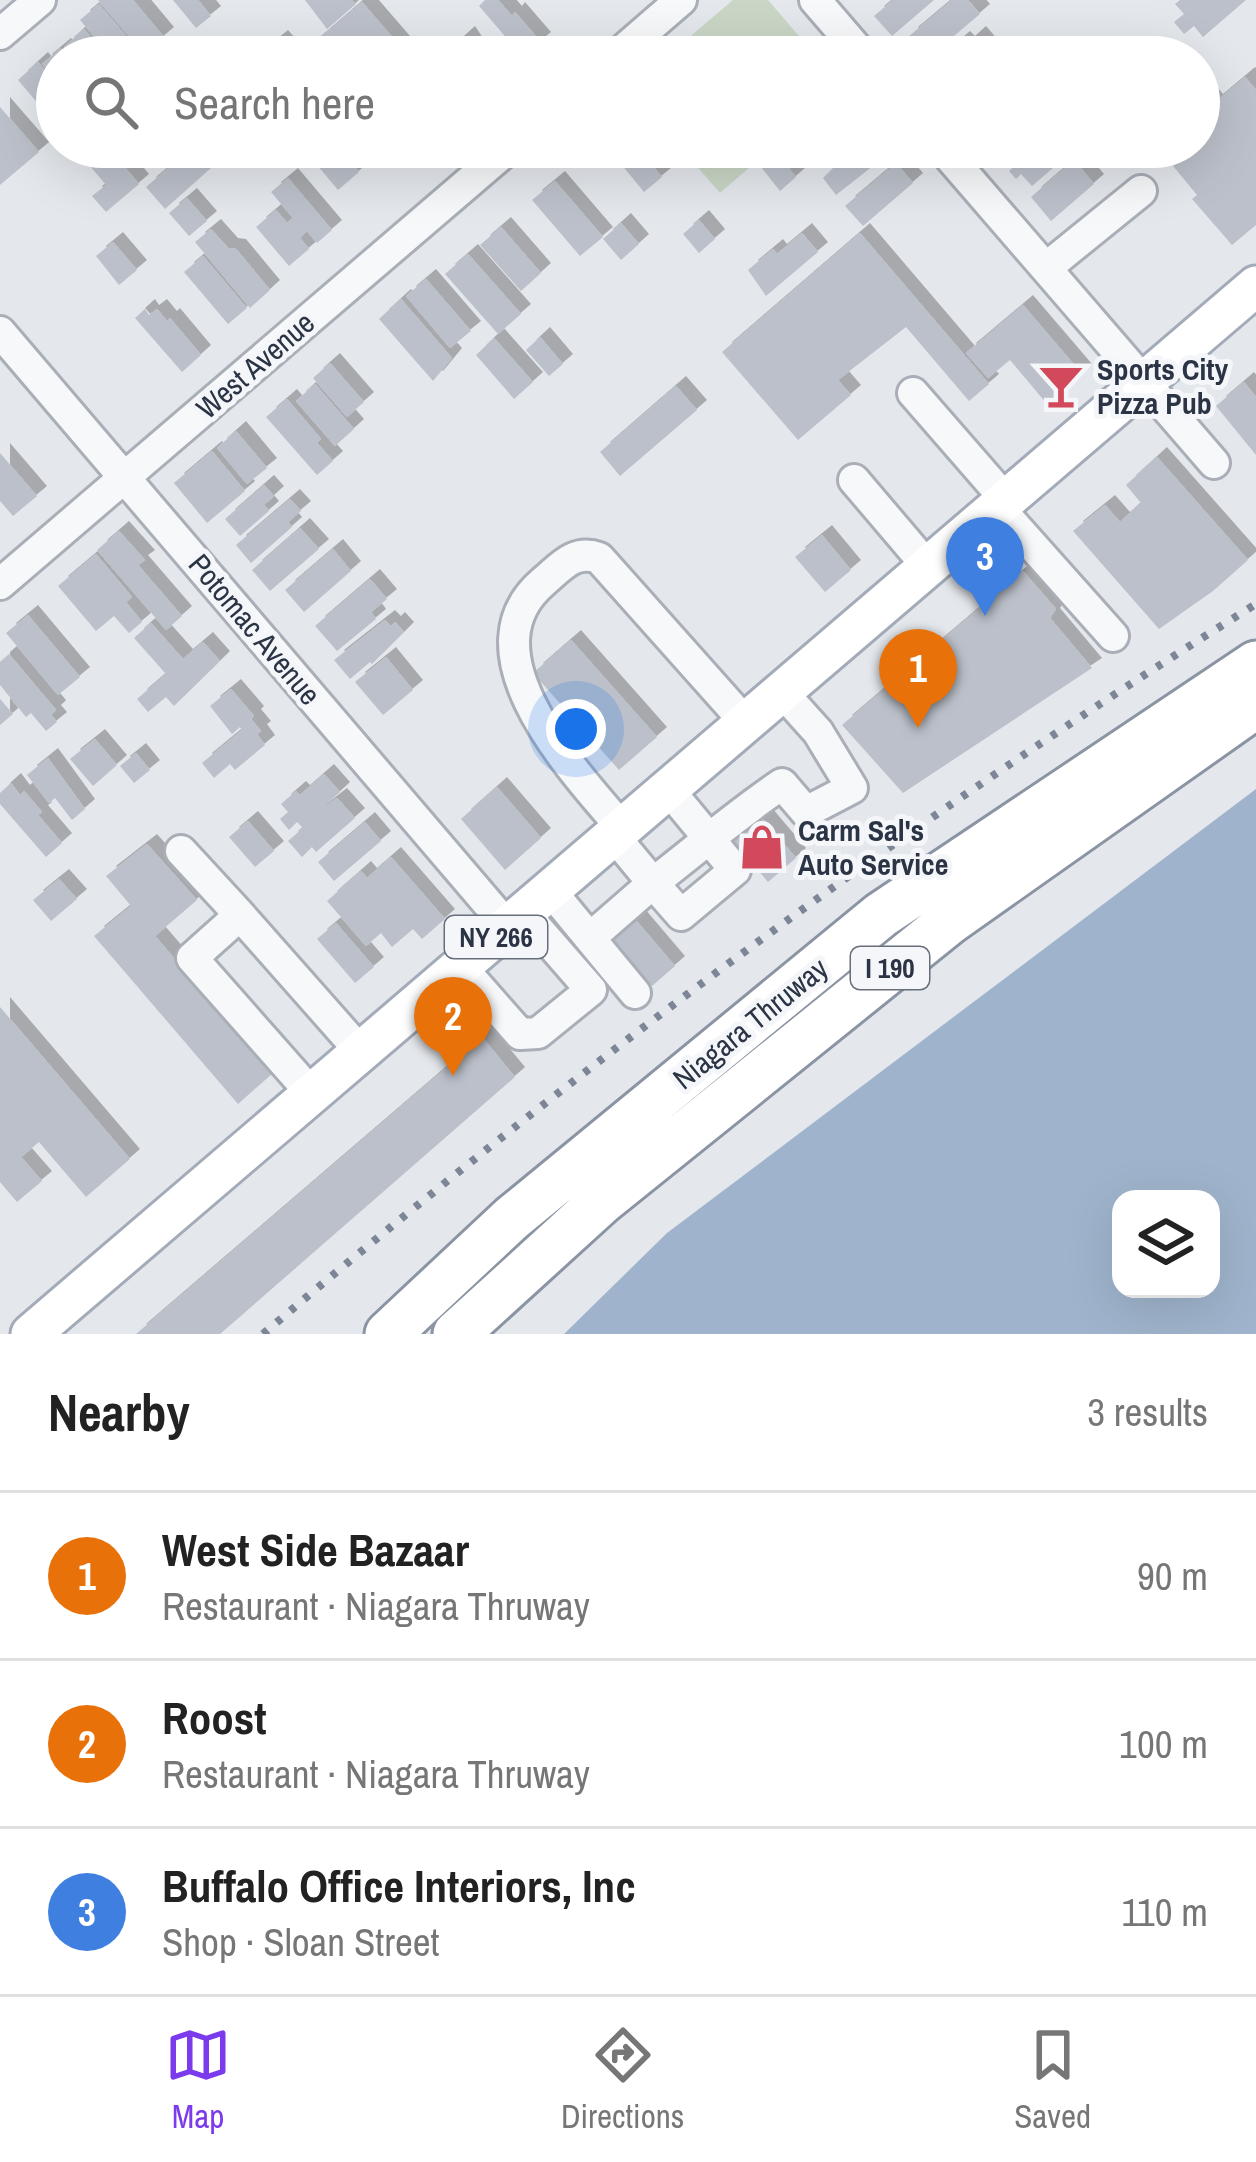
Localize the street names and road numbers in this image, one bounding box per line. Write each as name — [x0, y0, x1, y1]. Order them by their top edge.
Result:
street label: West Avenue — [187, 303, 323, 427]
street label: Potomac Avenue — [180, 545, 330, 713]
road number: NY 266 — [445, 916, 547, 958]
road number: I 190 — [851, 947, 929, 989]
street label: Niagara Thruway — [664, 948, 836, 1098]

